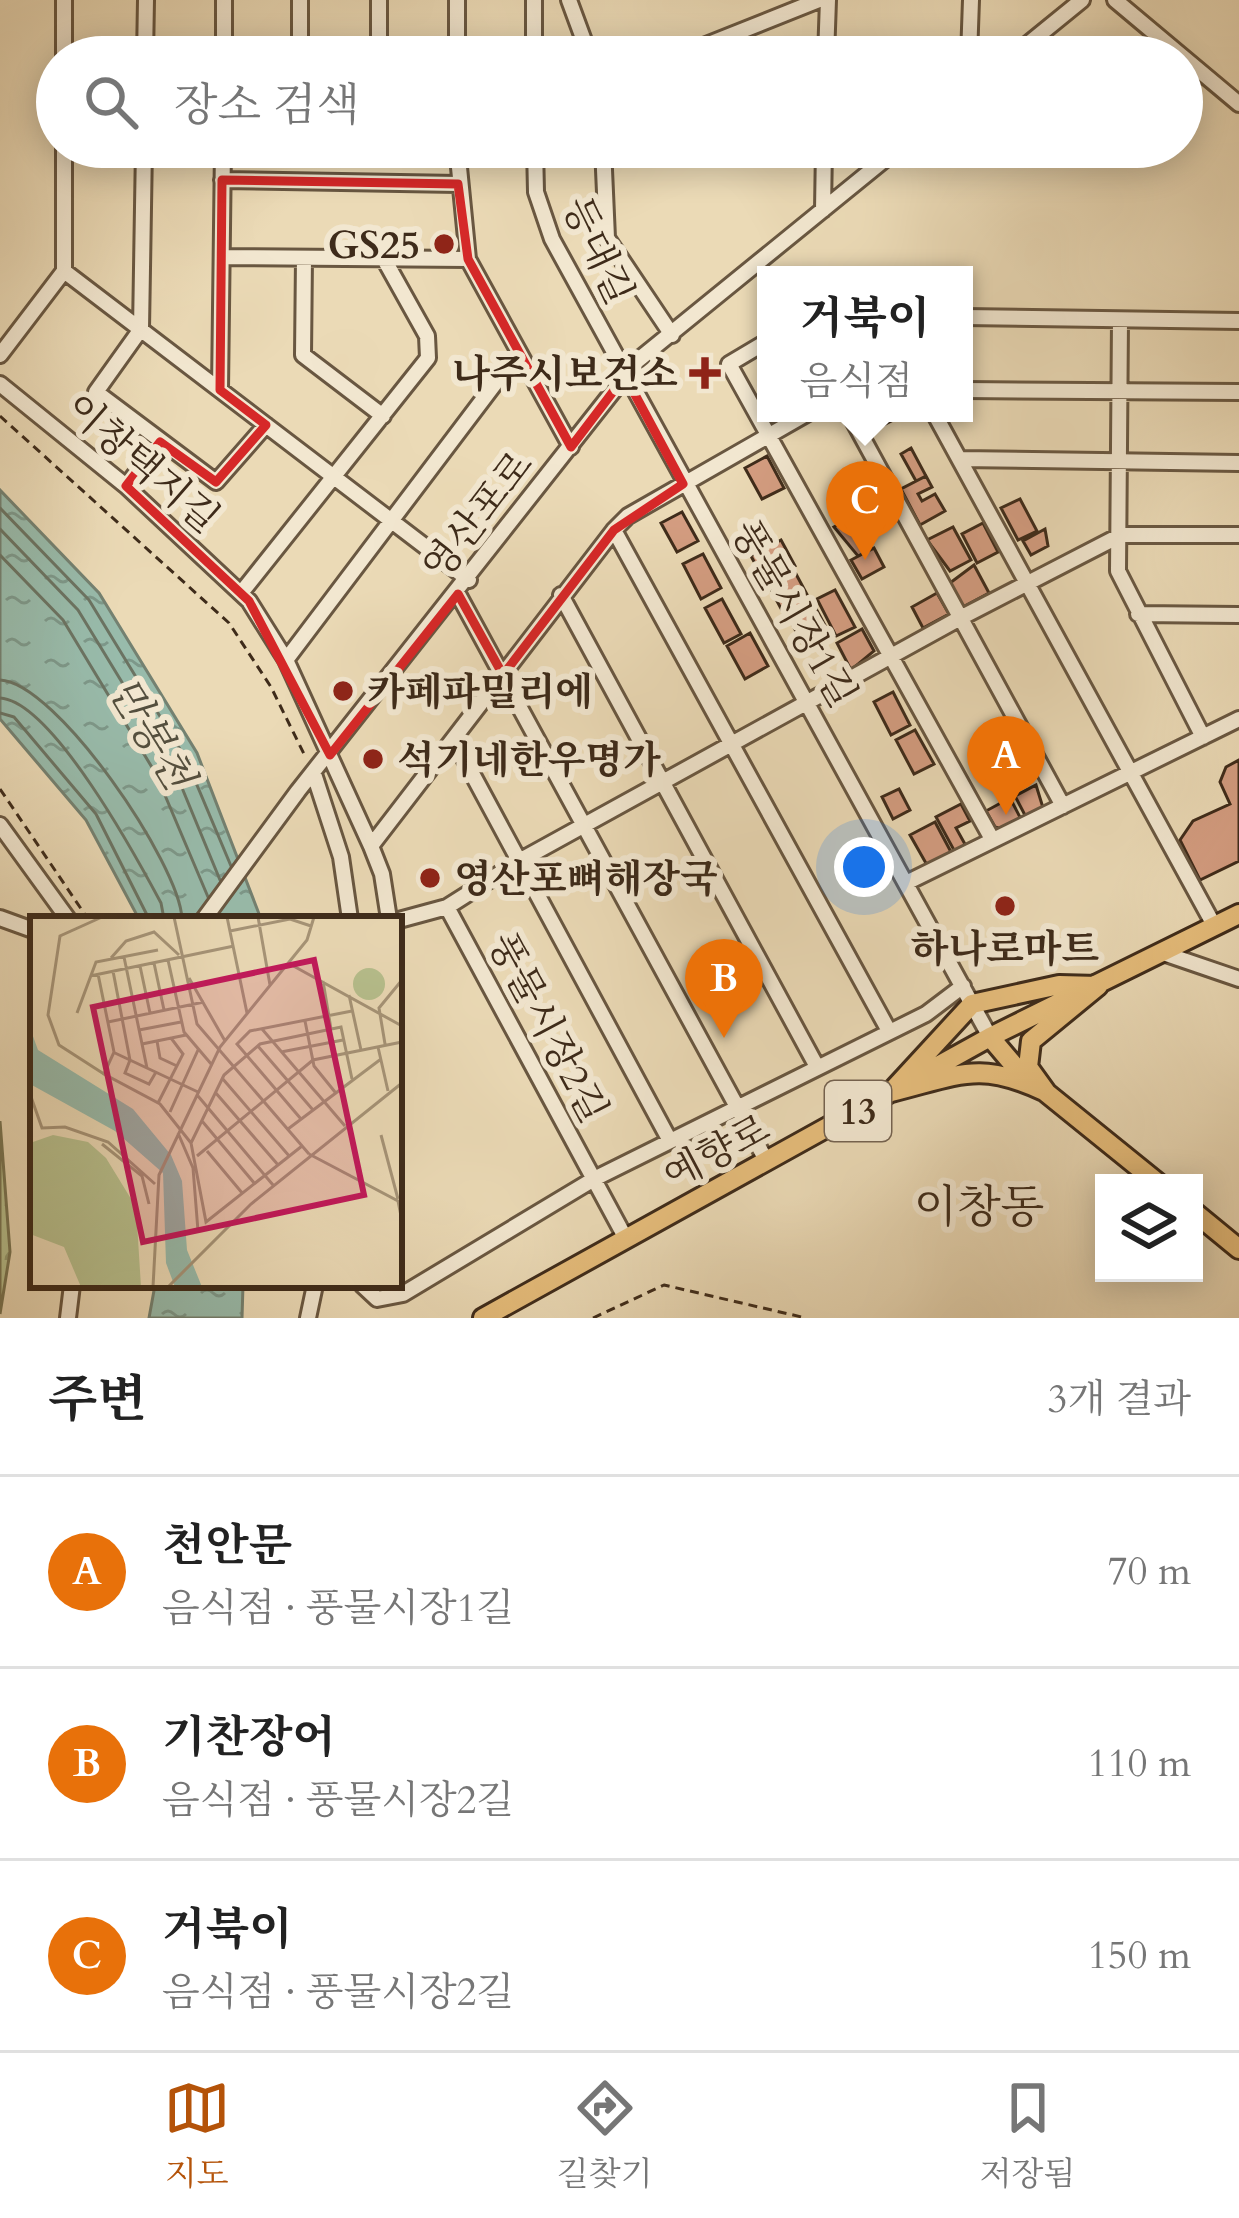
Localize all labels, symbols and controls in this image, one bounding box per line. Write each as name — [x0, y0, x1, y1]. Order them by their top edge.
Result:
search box — [36, 36, 1203, 168]
icon: search — [78, 69, 144, 135]
text: 장소 검색 — [174, 75, 360, 136]
street label: 등대길 — [550, 188, 646, 313]
place label: GS25 — [328, 219, 420, 272]
marker: GS25 — [431, 231, 457, 257]
popup — [757, 266, 973, 422]
text: 거북이 — [800, 288, 930, 349]
place label: 나주시보건소 — [452, 348, 678, 401]
text: 음식점 — [800, 355, 913, 408]
marker: 나주시보건소 — [689, 357, 721, 389]
street label: 이창택지길 — [54, 381, 230, 545]
street label: 영산포로 — [411, 440, 545, 592]
pin: C — [826, 461, 904, 560]
street label: 풍물시장1길 — [719, 510, 869, 717]
place label: 카페파밀리에 — [367, 666, 593, 719]
water label: 만봉천 — [95, 667, 208, 803]
marker: 카페파밀리에 — [330, 678, 356, 704]
pin: A — [967, 716, 1045, 815]
place label: 석기네한우명가 — [397, 734, 661, 787]
marker: 석기네한우명가 — [360, 746, 386, 772]
your location — [834, 837, 894, 897]
place label: 영산포뼈해장국 — [454, 853, 718, 906]
marker: 영산포뼈해장국 — [417, 865, 443, 891]
marker: 하나로마트 — [992, 893, 1018, 919]
inset map — [30, 916, 402, 1288]
street label: 풍물시장2길 — [475, 923, 620, 1132]
place label: 하나로마트 — [911, 923, 1100, 976]
pin: B — [685, 939, 763, 1038]
road number: 13 — [825, 1081, 891, 1141]
street label: 예향로 — [654, 1102, 779, 1202]
map controls — [1095, 1174, 1203, 1282]
button: layers — [1095, 1174, 1203, 1282]
district label: 이창동 — [914, 1177, 1044, 1238]
text: 주변 — [48, 1365, 147, 1435]
text: 3개 결과 — [1048, 1373, 1191, 1426]
text: 천안문 — [162, 1515, 292, 1576]
text: A — [72, 1545, 102, 1598]
text: 70 m — [1108, 1545, 1191, 1598]
text: 음식점 · 풍물시장1길 — [162, 1582, 514, 1635]
text: 기찬장어 — [162, 1707, 336, 1768]
text: B — [73, 1737, 101, 1790]
text: 110 m — [1088, 1737, 1191, 1790]
text: 음식점 · 풍물시장2길 — [162, 1774, 514, 1827]
text: 거북이 — [162, 1899, 292, 1960]
text: C — [72, 1929, 102, 1982]
text: 150 m — [1088, 1929, 1191, 1982]
text: 음식점 · 풍물시장2길 — [162, 1966, 514, 2019]
tab: 지도 — [164, 2075, 230, 2197]
tab: 길찾기 — [557, 2075, 652, 2197]
tab: 저장됨 — [980, 2075, 1075, 2197]

